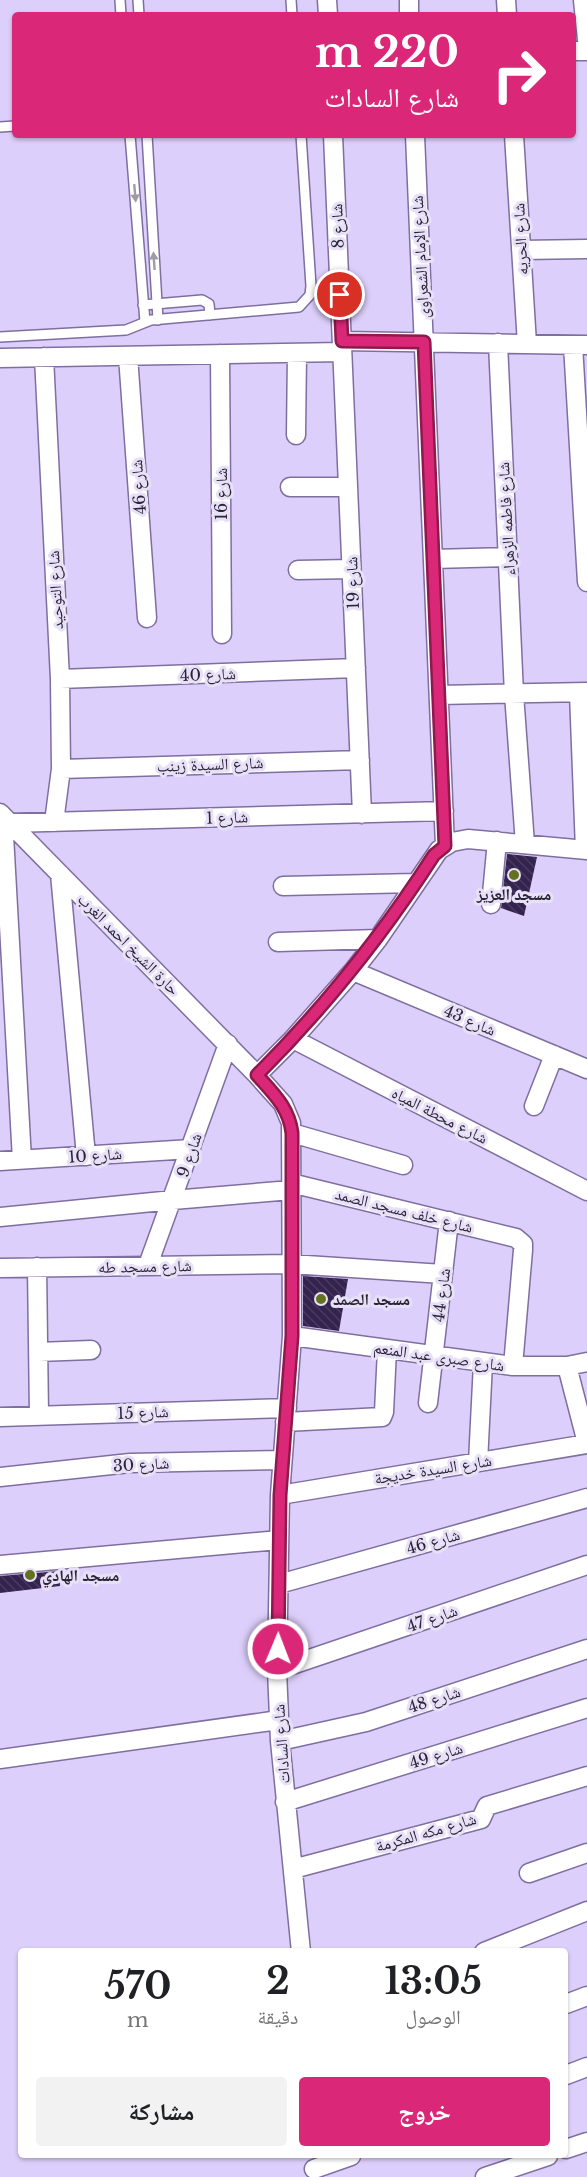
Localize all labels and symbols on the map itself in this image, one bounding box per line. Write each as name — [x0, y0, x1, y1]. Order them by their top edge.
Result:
one-way arrow — [130, 184, 139, 203]
street label: شارع الإمام الشعراوى — [407, 195, 434, 319]
street label: شارع الحريه — [508, 202, 533, 276]
street label: شارع 8 — [326, 203, 349, 249]
one-way arrow — [150, 252, 159, 271]
pin — [314, 269, 365, 320]
street label: شارع 46 — [126, 459, 151, 515]
street label: شارع فاطمه الزهراء — [493, 462, 520, 576]
street label: شارع 16 — [211, 468, 232, 520]
street label: شارع التوحيد — [43, 550, 68, 630]
street label: شارع 19 — [341, 556, 364, 610]
street label: شارع 40 — [180, 663, 236, 686]
street label: شارع السيدة زينب — [156, 752, 264, 777]
street label: شارع 1 — [206, 806, 248, 829]
marker: مسجد العزيز — [507, 868, 521, 882]
place label: مسجد العزيز — [476, 884, 551, 904]
street label: حارة الشيخ احمد الغرب — [73, 889, 184, 1000]
street label: شارع 43 — [441, 1000, 499, 1041]
street label: شارع محطة المياه — [388, 1082, 491, 1149]
street label: شارع 9 — [172, 1130, 207, 1180]
street label: شارع 10 — [68, 1143, 122, 1168]
street label: شارع خلف مسجد الصمد — [333, 1183, 475, 1238]
street label: شارع مسجد طه — [98, 1255, 192, 1278]
street label: شارع 44 — [428, 1267, 455, 1323]
place label: مسجد الصمد — [333, 1289, 410, 1309]
marker: مسجد الصمد — [314, 1292, 328, 1306]
street label: شارع صبرى عبد المنعم — [372, 1337, 506, 1376]
street label: شارع 15 — [117, 1401, 169, 1424]
street label: شارع السيدة خديجة — [373, 1450, 493, 1489]
street label: شارع 30 — [112, 1453, 170, 1476]
street label: شارع 46 — [404, 1524, 462, 1559]
place label: مسجد الهادي — [42, 1565, 119, 1588]
marker: مسجد الهادي — [23, 1568, 37, 1582]
street label: شارع 47 — [404, 1600, 460, 1637]
position arrow — [246, 1617, 310, 1681]
street label: شارع 48 — [405, 1681, 463, 1718]
street label: شارع السادات — [268, 1704, 295, 1784]
street label: شارع 49 — [407, 1737, 465, 1774]
street label: شارع مكه المكرمة — [373, 1808, 479, 1857]

